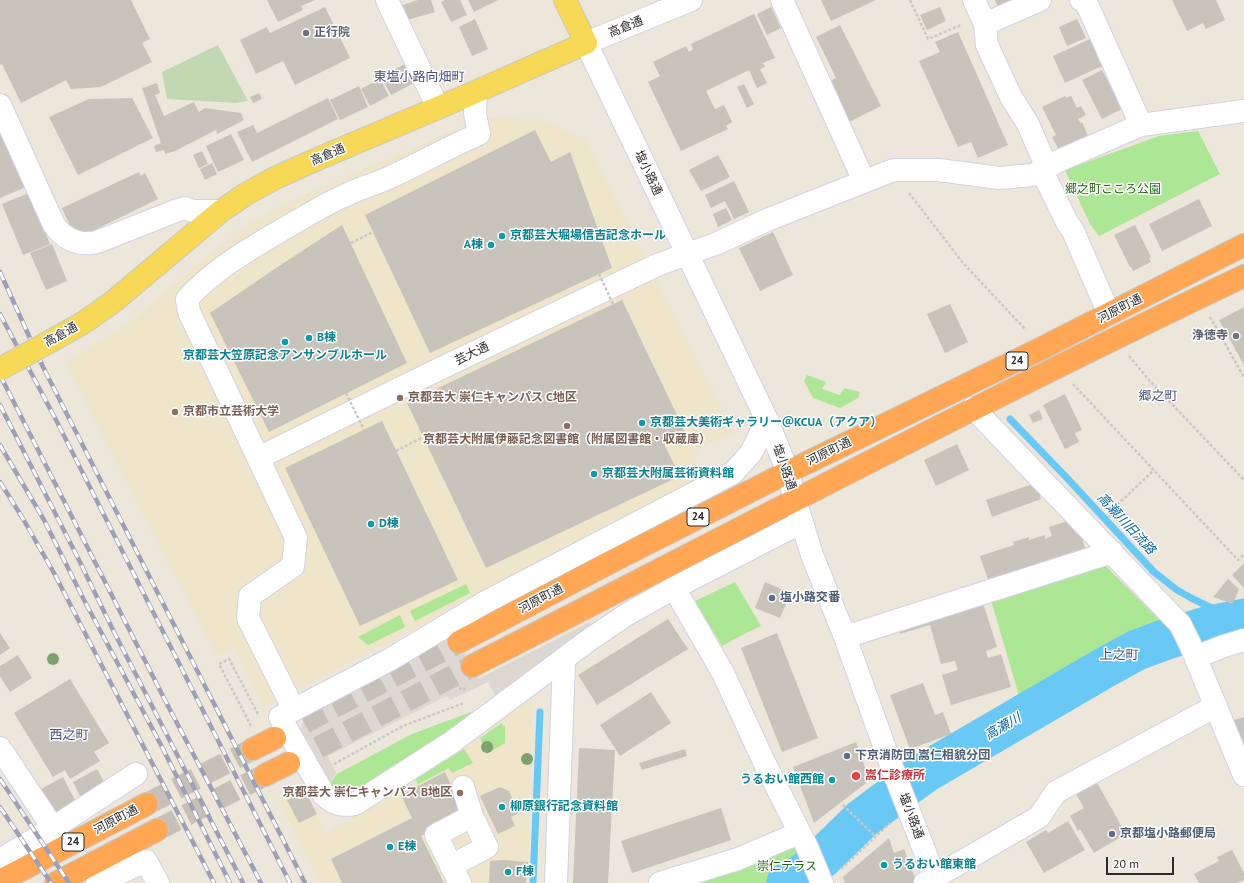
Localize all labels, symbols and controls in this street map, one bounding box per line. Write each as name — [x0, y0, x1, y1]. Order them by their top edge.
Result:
street label: 高倉通 — [607, 14, 645, 40]
place label: 正行院 — [314, 26, 350, 40]
marker: 正行院 — [301, 28, 311, 38]
district label: 東塩小路向畑町 — [374, 69, 464, 85]
street label: 高倉通 — [309, 141, 347, 169]
street label: 塩小路通 — [631, 148, 665, 198]
park label: 郷之町こころ公園 — [1065, 183, 1161, 197]
place label: 京都芸大堀場信吉記念ホール — [510, 229, 666, 243]
marker: 京都芸大堀場信吉記念ホール — [497, 231, 507, 241]
place label: A棟 — [464, 238, 483, 252]
marker: A棟 — [486, 240, 496, 250]
street label: 河原町通 — [1095, 292, 1145, 326]
street label: 高倉通 — [42, 320, 80, 350]
place label: 浄徳寺 — [1192, 329, 1228, 343]
place label: B棟 — [317, 331, 336, 345]
marker: 浄徳寺 — [1231, 331, 1241, 341]
marker: B棟 — [304, 333, 314, 343]
marker: 京都芸大笠原記念アンサンブルホール — [280, 337, 290, 347]
street label: 芸大通 — [453, 340, 491, 368]
place label: 京都芸大笠原記念アンサンブルホール — [183, 349, 387, 363]
road number: 24 — [1006, 352, 1028, 370]
district label: 郷之町 — [1139, 388, 1177, 404]
place label: 京都芸大 崇仁キャンパス C地区 — [408, 391, 577, 405]
marker: 京都芸大 崇仁キャンパス C地区 — [395, 393, 405, 403]
place label: 京都市立芸術大学 — [183, 405, 279, 419]
marker: 京都市立芸術大学 — [170, 407, 180, 417]
place label: 京都芸大美術ギャラリー＠KCUA（アクア） — [650, 416, 882, 430]
marker: 京都芸大美術ギャラリー＠KCUA（アクア） — [637, 418, 647, 428]
marker: 京都芸大附属伊藤記念図書館（附属図書館・収蔵庫） — [562, 421, 572, 431]
place label: 京都芸大附属伊藤記念図書館（附属図書館・収蔵庫） — [423, 433, 711, 447]
street label: 河原町通 — [804, 435, 854, 469]
street label: 塩小路通 — [769, 442, 799, 492]
place label: 京都芸大附属芸術資料館 — [602, 467, 734, 481]
marker: 京都芸大附属芸術資料館 — [589, 469, 599, 479]
water label: 高瀬川旧流路 — [1094, 490, 1158, 558]
road number: 24 — [687, 508, 709, 526]
place label: D棟 — [379, 517, 399, 531]
marker: D棟 — [366, 519, 376, 529]
street label: 河原町通 — [516, 581, 566, 617]
place label: 塩小路交番 — [780, 591, 840, 605]
marker: 塩小路交番 — [767, 593, 777, 603]
district label: 上之町 — [1100, 647, 1138, 663]
water label: 高瀬川 — [982, 710, 1024, 744]
district label: 西之町 — [50, 727, 88, 743]
place label: 下京消防団 嵩仁相貌分団 — [855, 749, 990, 763]
marker: 下京消防団 嵩仁相貌分団 — [842, 751, 852, 761]
place label: 嵩仁診療所 — [865, 769, 925, 783]
marker: 嵩仁診療所 — [850, 770, 862, 782]
place label: うるおい館西館 — [740, 773, 824, 787]
marker: うるおい館西館 — [827, 775, 837, 785]
place label: 京都芸大 崇仁キャンパス B地区 — [283, 786, 452, 800]
marker: 京都芸大 崇仁キャンパス B地区 — [455, 788, 465, 798]
street label: 塩小路通 — [896, 791, 926, 841]
place label: 柳原銀行記念資料館 — [510, 800, 618, 814]
street label: 河原町通 — [91, 802, 141, 838]
marker: 柳原銀行記念資料館 — [497, 802, 507, 812]
place label: 京都塩小路郵便局 — [1120, 827, 1216, 841]
marker: 京都塩小路郵便局 — [1107, 829, 1117, 839]
road number: 24 — [62, 833, 84, 851]
place label: E棟 — [398, 840, 416, 854]
marker: E棟 — [385, 842, 395, 852]
scale bar — [1108, 849, 1176, 875]
text: 20 m — [1113, 856, 1139, 871]
place label: うるおい館東館 — [892, 858, 976, 872]
park label: 崇仁テラス — [757, 860, 817, 874]
marker: うるおい館東館 — [879, 860, 889, 870]
place label: F棟 — [516, 865, 534, 879]
marker: F棟 — [503, 867, 513, 877]

